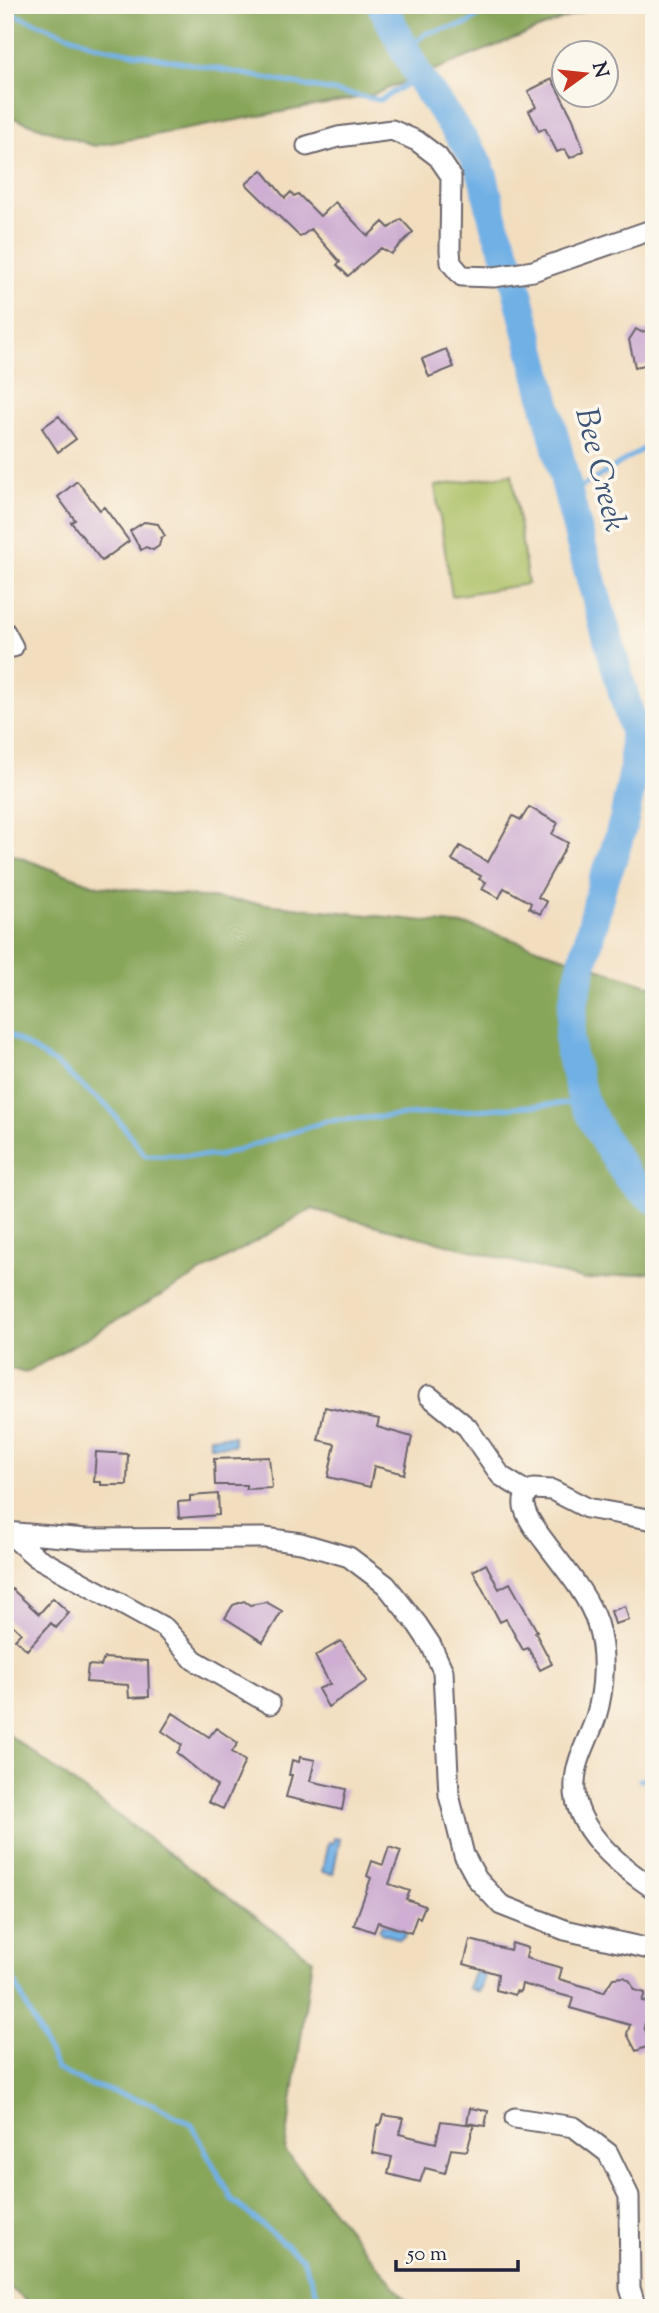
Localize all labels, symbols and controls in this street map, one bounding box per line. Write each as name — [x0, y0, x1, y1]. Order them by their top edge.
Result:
north arrow — [550, 38, 620, 108]
text: N — [584, 59, 614, 81]
water label: Bee Creek — [561, 403, 637, 537]
scale bar — [396, 2229, 519, 2273]
text: 50 m — [406, 2240, 447, 2270]

